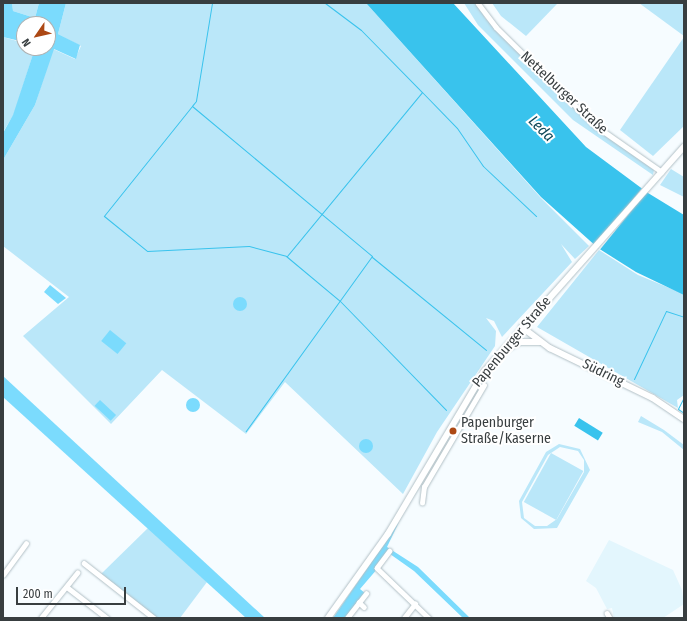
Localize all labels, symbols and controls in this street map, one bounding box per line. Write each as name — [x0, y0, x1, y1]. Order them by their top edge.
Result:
north arrow — [16, 16, 56, 56]
text: N — [19, 36, 34, 49]
street label: Nettelburger Straße — [517, 48, 611, 138]
water label: Leda — [524, 112, 558, 146]
street label: Papenburger Straße — [469, 293, 555, 391]
street label: Südring — [579, 356, 627, 390]
place label: Papenburger Straße/Kaserne — [461, 415, 551, 448]
marker: Papenburger Straße/Kaserne — [448, 426, 458, 436]
scale bar — [18, 579, 128, 605]
text: 200 m — [23, 587, 53, 601]

